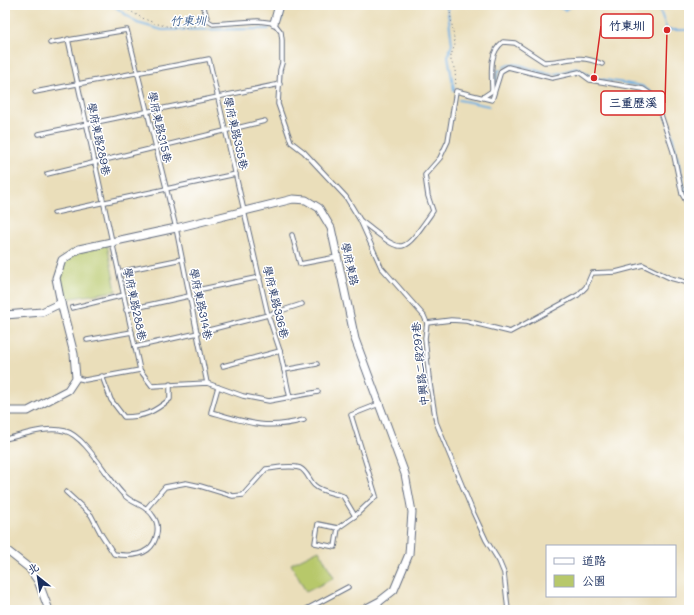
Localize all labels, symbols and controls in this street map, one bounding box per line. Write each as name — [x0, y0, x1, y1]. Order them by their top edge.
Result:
water label: 竹東圳 — [170, 12, 208, 28]
callout: 竹東圳 — [601, 14, 653, 38]
text: 竹東圳 — [609, 17, 645, 33]
street label: 學府東路315巷 — [145, 90, 176, 164]
callout: 三重歷溪 — [601, 91, 665, 115]
text: 三重歷溪 — [609, 94, 657, 110]
street label: 學府東路335巷 — [221, 95, 252, 171]
street label: 學府東路289巷 — [84, 101, 115, 177]
street label: 學府東路 — [338, 241, 363, 287]
street label: 學府東路336巷 — [260, 264, 293, 340]
street label: 學府東路288巷 — [120, 266, 151, 342]
street label: 學府東路314巷 — [187, 267, 216, 341]
street label: 中興路二段297巷 — [408, 321, 431, 407]
legend — [546, 545, 676, 597]
text: 道路 — [582, 552, 606, 568]
north arrow — [18, 557, 58, 597]
text: 北 — [24, 559, 41, 577]
text: 公園 — [582, 572, 606, 588]

